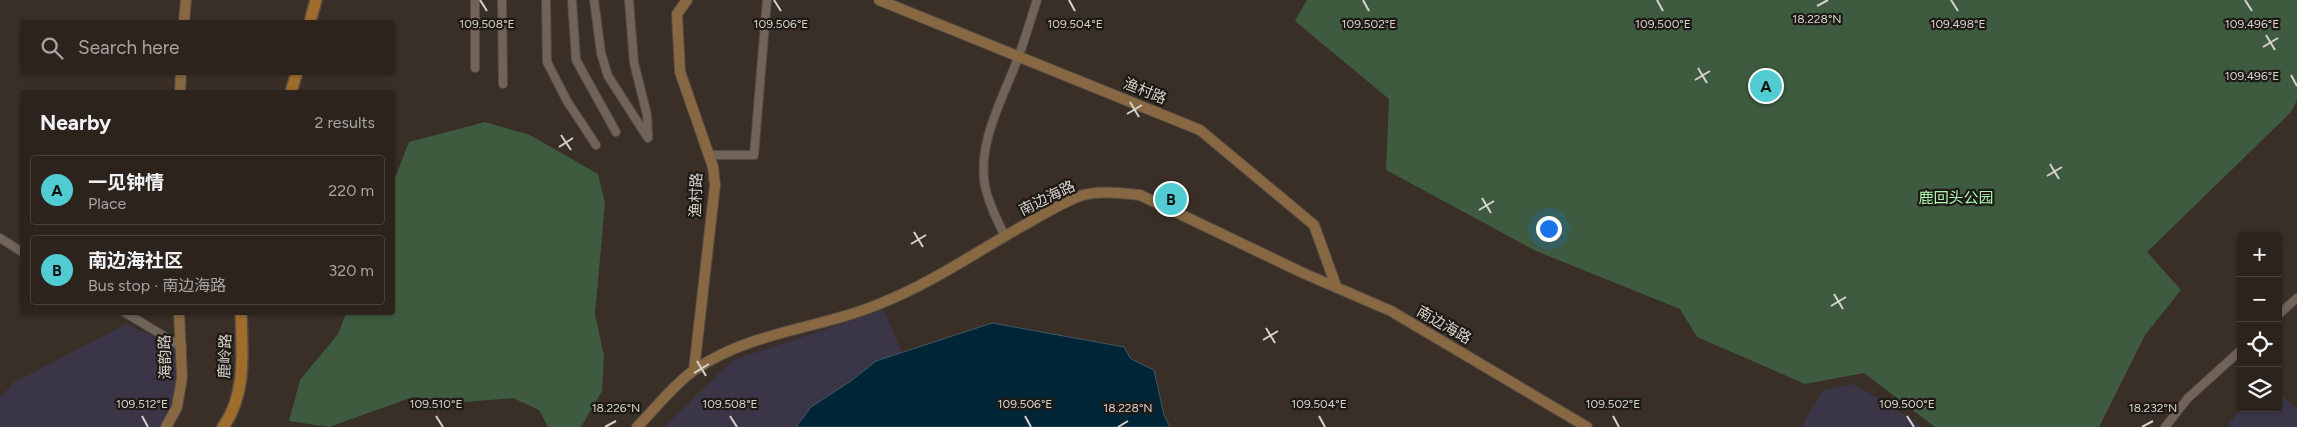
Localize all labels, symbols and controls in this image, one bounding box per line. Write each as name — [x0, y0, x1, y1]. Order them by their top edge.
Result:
text: 18.228°N — [1792, 12, 1842, 26]
text: 109.508°E — [459, 17, 515, 31]
text: 109.506°E — [754, 17, 808, 31]
text: 109.504°E — [1047, 17, 1103, 31]
text: 109.502°E — [1342, 17, 1396, 31]
text: 109.500°E — [1635, 17, 1691, 31]
text: 109.498°E — [1930, 17, 1986, 31]
text: 109.496°E — [2225, 17, 2279, 31]
search box — [20, 20, 395, 75]
icon: search — [38, 34, 66, 62]
text: Search here — [78, 36, 180, 59]
pin: A — [1750, 67, 1782, 105]
text: 109.496°E — [2225, 69, 2279, 83]
street label: 渔村路 — [1121, 74, 1169, 108]
text: Nearby — [40, 110, 111, 135]
text: 2 results — [315, 113, 375, 132]
text: 一见钟情 — [88, 171, 164, 194]
street label: 渔村路 — [686, 172, 706, 218]
street label: 南边海路 — [1016, 177, 1078, 219]
pin: B — [1155, 180, 1187, 218]
text: A — [51, 181, 63, 200]
text: 220 m — [328, 181, 374, 200]
park label: 鹿回头公园 — [1918, 189, 1994, 207]
text: Place — [88, 194, 126, 213]
your location — [1536, 216, 1562, 242]
map controls — [2237, 232, 2282, 412]
button: + — [2237, 232, 2282, 277]
text: 南边海社区 — [88, 249, 183, 272]
text: B — [52, 261, 62, 280]
text: 320 m — [329, 261, 374, 280]
text: Bus stop · 南边海路 — [88, 276, 226, 295]
button: − — [2237, 277, 2282, 322]
street label: 南边海路 — [1414, 302, 1474, 348]
button: locate — [2237, 322, 2282, 367]
street label: 鹿岭路 — [215, 333, 235, 379]
street label: 海韵路 — [156, 334, 174, 380]
button: layers — [2237, 367, 2282, 412]
text: 109.512°E — [116, 397, 168, 411]
text: 109.510°E — [409, 397, 463, 411]
text: 109.508°E — [702, 397, 758, 411]
text: 109.506°E — [998, 397, 1052, 411]
text: 109.504°E — [1291, 397, 1347, 411]
text: 109.502°E — [1586, 397, 1640, 411]
text: 109.500°E — [1879, 397, 1935, 411]
text: 18.226°N — [592, 401, 640, 415]
text: 18.228°N — [1103, 401, 1153, 415]
text: 18.232°N — [2129, 401, 2177, 415]

